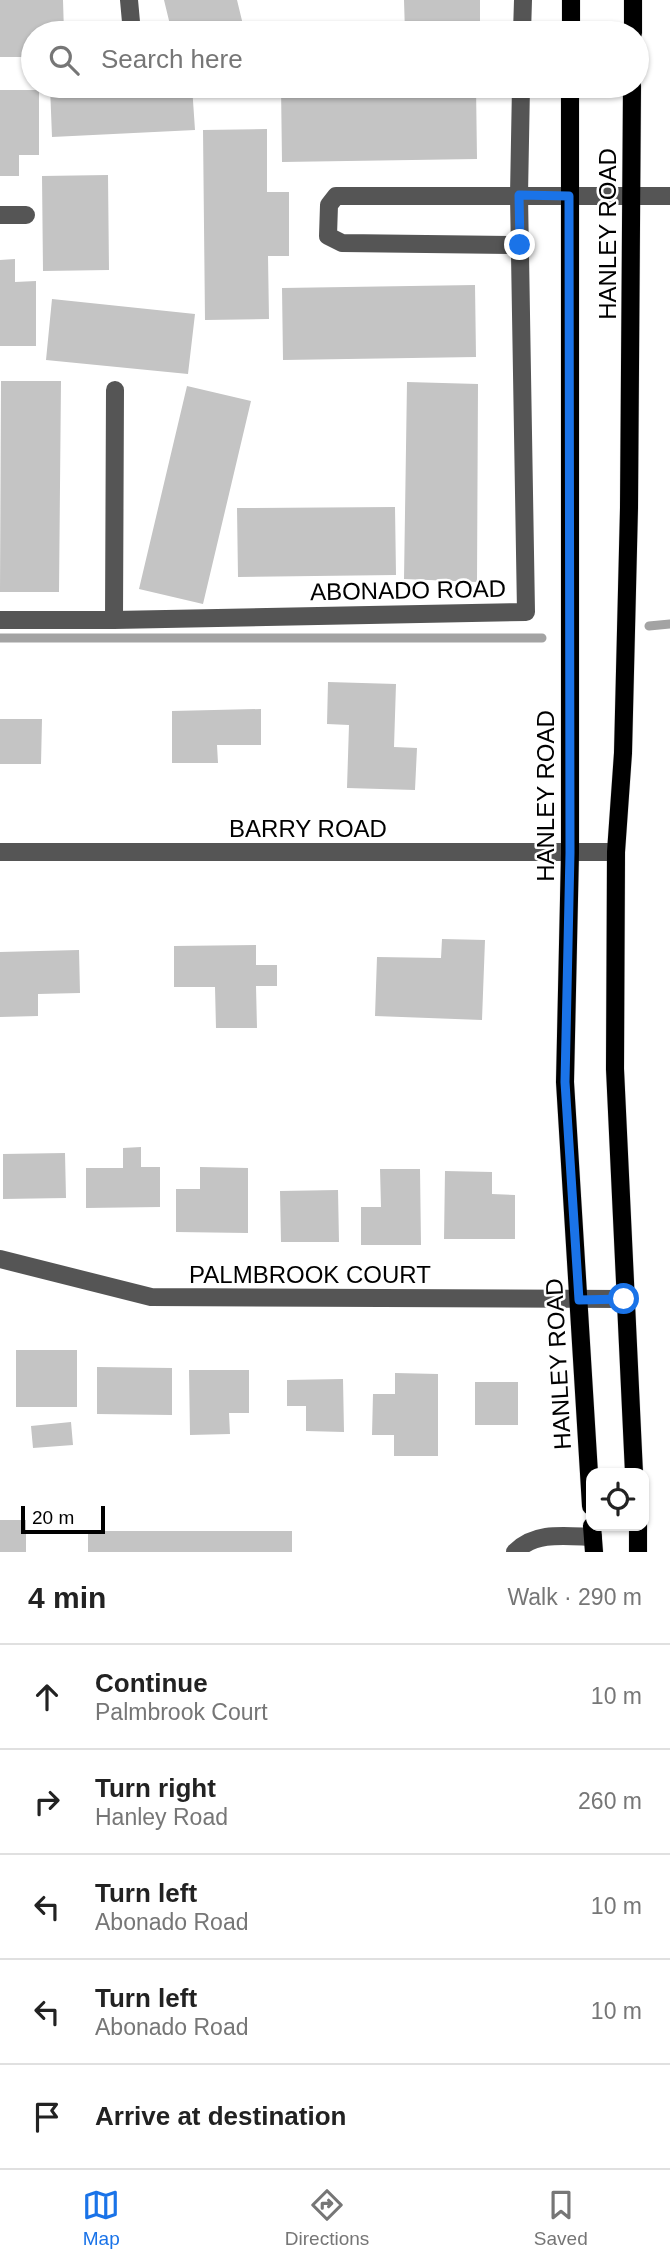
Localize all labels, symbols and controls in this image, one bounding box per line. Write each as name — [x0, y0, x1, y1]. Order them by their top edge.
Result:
search box — [21, 21, 649, 98]
icon: search — [45, 41, 83, 79]
text: Search here — [101, 44, 243, 74]
street label: HANLEY ROAD — [594, 148, 621, 320]
route end — [504, 229, 535, 260]
street label: ABONADO ROAD — [310, 575, 506, 605]
street label: HANLEY ROAD — [532, 710, 559, 882]
street label: BARRY ROAD — [229, 815, 387, 842]
street label: PALMBROOK COURT — [189, 1261, 431, 1288]
street label: HANLEY ROAD — [540, 1278, 576, 1450]
route start — [608, 1283, 639, 1314]
map controls — [586, 1468, 649, 1531]
button: locate — [586, 1468, 649, 1531]
scale bar — [21, 1503, 105, 1535]
text: 20 m — [32, 1507, 74, 1528]
text: 4 min — [28, 1581, 106, 1614]
text: Walk · 290 m — [507, 1584, 642, 1610]
text: Continue — [95, 1668, 208, 1698]
icon: ahead — [28, 1678, 66, 1716]
text: 10 m — [591, 1683, 642, 1709]
text: Palmbrook Court — [95, 1699, 268, 1725]
text: Turn right — [95, 1773, 216, 1803]
icon: right — [28, 1783, 66, 1821]
text: 260 m — [578, 1788, 642, 1814]
text: Hanley Road — [95, 1804, 228, 1830]
text: Turn left — [95, 1878, 197, 1908]
icon: left — [28, 1888, 66, 1926]
text: 10 m — [591, 1893, 642, 1919]
text: Abonado Road — [95, 1909, 248, 1935]
text: Turn left — [95, 1983, 197, 2013]
icon: left — [28, 1993, 66, 2031]
text: 10 m — [591, 1998, 642, 2024]
text: Abonado Road — [95, 2014, 248, 2040]
icon: arrive — [28, 2098, 66, 2136]
text: Arrive at destination — [95, 2101, 346, 2131]
tab: Map — [82, 2186, 120, 2250]
tab: Directions — [285, 2186, 369, 2250]
tab: Saved — [534, 2186, 588, 2250]

